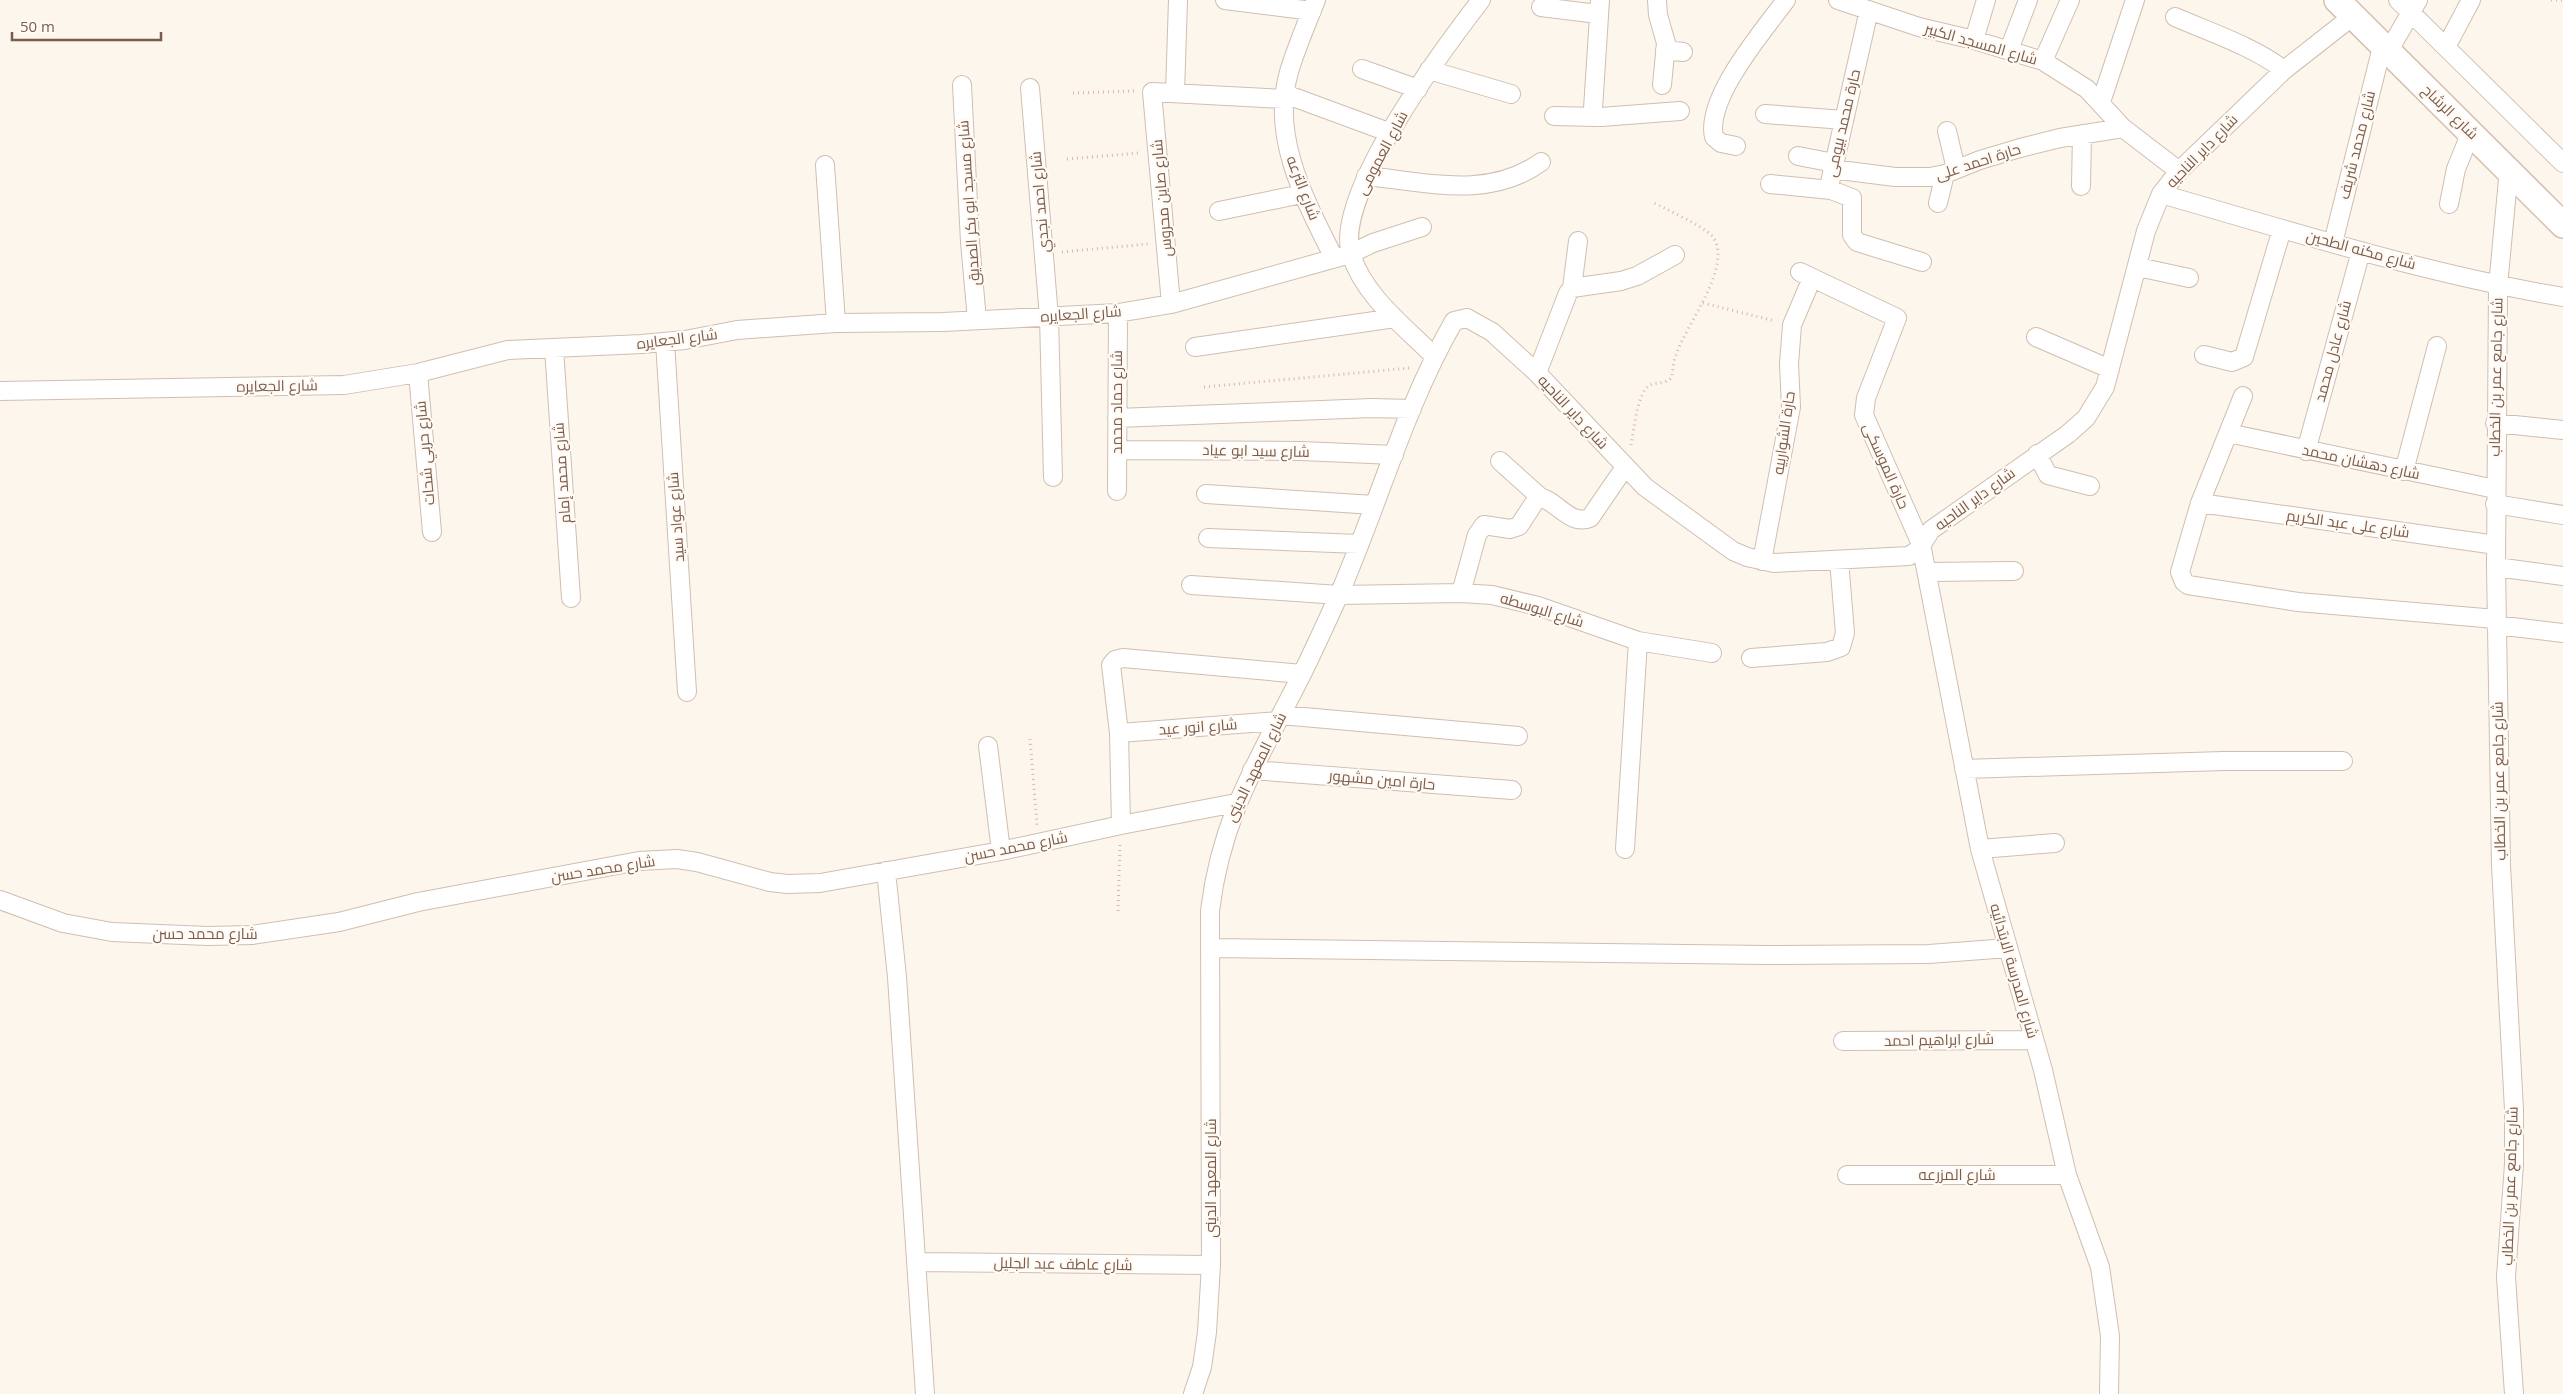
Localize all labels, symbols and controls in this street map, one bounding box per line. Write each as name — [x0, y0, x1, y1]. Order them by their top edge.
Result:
scale bar — [12, 10, 161, 42]
text: 50 m — [20, 16, 55, 36]
street label: شارع المسجد الكبير — [1921, 17, 2040, 71]
street label: حارة محمد بيومى — [1820, 67, 1865, 179]
street label: شارع الرشاح — [2417, 79, 2483, 145]
street label: شارع محمد شريف — [2333, 88, 2381, 202]
street label: شارع العمومى — [1351, 107, 1413, 199]
street label: شارع داير الناحيه — [2161, 109, 2243, 193]
street label: شارع مسجد ابو بكر الصديق — [952, 120, 986, 286]
street label: شارع صاين محروس — [1146, 138, 1178, 258]
street label: حارة احمد على — [1933, 138, 2023, 185]
street label: شارع احمد نجدي — [1025, 150, 1056, 254]
street label: شارع الترعه — [1281, 153, 1325, 223]
street label: شارع مكنه الطحين — [2304, 225, 2418, 275]
street label: شارع جامع عمر بن الخطاب — [2484, 297, 2508, 457]
street label: شارع عادل محمد — [2309, 298, 2357, 404]
street label: شارع الجعايره — [1040, 300, 1122, 328]
street label: شارع الجعايره — [635, 323, 719, 355]
street label: شارع حماد محمد — [1106, 350, 1128, 454]
street label: شارع داير الناحيه — [1533, 370, 1613, 454]
street label: شارع الجعايره — [236, 374, 318, 398]
street label: حارة الشواربيه — [1767, 390, 1799, 476]
street label: شارع حربي شحات — [409, 400, 442, 506]
street label: حارة الموسكى — [1858, 420, 1915, 512]
street label: شارع محمد إمام — [547, 422, 577, 524]
street label: شارع سيد ابو عياد — [1202, 439, 1310, 463]
street label: شارع دهشان محمد — [2300, 439, 2422, 485]
street label: شارع داير الناحيه — [1930, 462, 2020, 536]
street label: شارع عواد سيد — [662, 471, 690, 563]
street label: شارع على عبد الكريم — [2285, 504, 2411, 544]
street label: شارع البوسطه — [1497, 587, 1587, 633]
street label: شارع جامع عمر بن الخطاب — [2487, 701, 2511, 861]
street label: شارع المعهد الدينى — [1220, 708, 1292, 826]
street label: شارع انور عيد — [1158, 713, 1238, 741]
street label: حارة امين مشهور — [1327, 764, 1436, 795]
street label: شارع محمد حسن — [962, 826, 1070, 868]
street label: شارع محمد حسن — [549, 850, 657, 888]
street label: شارع المدرسة الابتدائيه — [1984, 901, 2044, 1041]
street label: شارع محمد حسن — [152, 923, 258, 945]
street label: شارع ابراهيم احمد — [1884, 1028, 1994, 1052]
street label: شارع جامع عمر بن الخطاب — [2496, 1106, 2524, 1266]
street label: شارع المعهد الدينى — [1200, 1118, 1222, 1238]
street label: شارع المزرعه — [1918, 1164, 1996, 1186]
street label: شارع عاطف عبد الجليل — [993, 1252, 1133, 1276]

